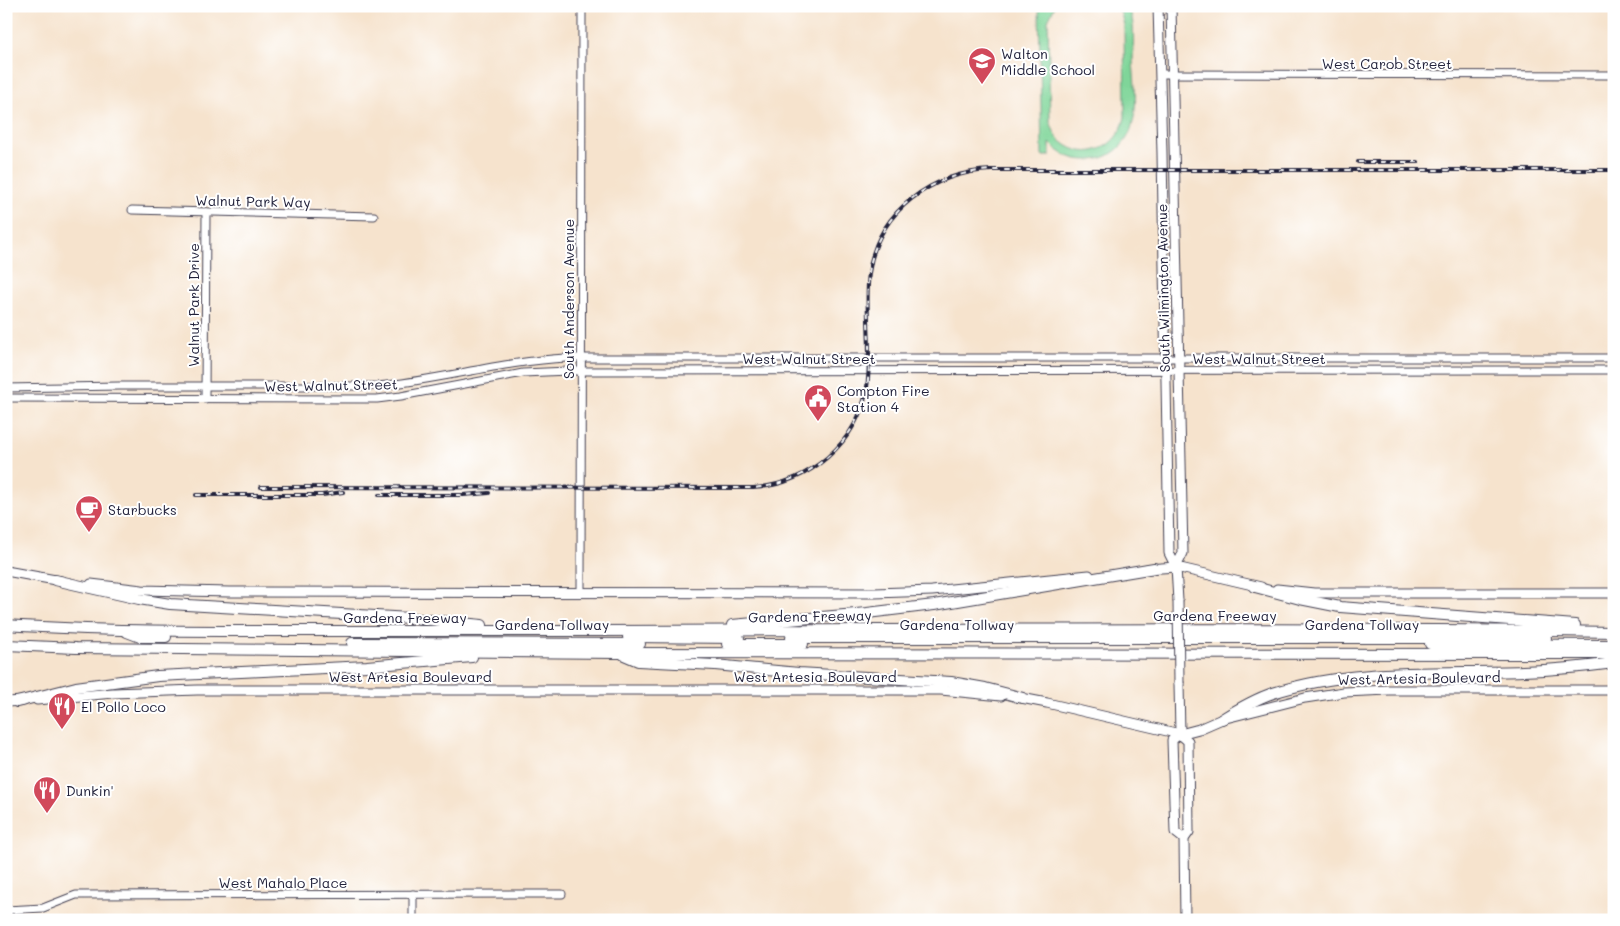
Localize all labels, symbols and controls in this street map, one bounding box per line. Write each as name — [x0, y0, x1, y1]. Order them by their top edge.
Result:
place label: Walton Middle School — [1001, 44, 1095, 79]
school or university icon: Walton Middle School — [967, 46, 997, 85]
street label: West Carob Street — [1322, 54, 1452, 73]
street label: Walnut Park Way — [195, 190, 311, 212]
street label: South Wilmington Avenue — [1152, 203, 1174, 373]
street label: South Anderson Avenue — [559, 219, 578, 379]
street label: Walnut Park Drive — [184, 243, 203, 367]
street label: West Walnut Street — [742, 349, 876, 368]
street label: West Walnut Street — [1192, 349, 1326, 368]
street label: West Walnut Street — [264, 374, 398, 396]
place label: Compton Fire Station 4 — [837, 381, 930, 416]
public building icon: Compton Fire Station 4 — [803, 383, 833, 422]
cafe icon: Starbucks — [74, 494, 104, 533]
place label: Starbucks — [108, 500, 177, 519]
street label: Gardena Freeway — [748, 605, 872, 627]
street label: Gardena Freeway — [1153, 606, 1277, 625]
street label: Gardena Freeway — [343, 608, 467, 627]
street label: Gardena Tollway — [495, 615, 609, 634]
street label: Gardena Tollway — [900, 615, 1014, 634]
street label: Gardena Tollway — [1305, 615, 1419, 634]
street label: West Artesia Boulevard — [328, 667, 492, 686]
street label: West Artesia Boulevard — [733, 667, 897, 686]
street label: West Artesia Boulevard — [1337, 667, 1501, 689]
restaurant icon: El Pollo Loco — [47, 691, 77, 730]
place label: El Pollo Loco — [81, 697, 166, 716]
restaurant icon: Dunkin' — [32, 775, 62, 814]
place label: Dunkin' — [66, 781, 114, 800]
street label: West Mahalo Place — [219, 873, 347, 892]

